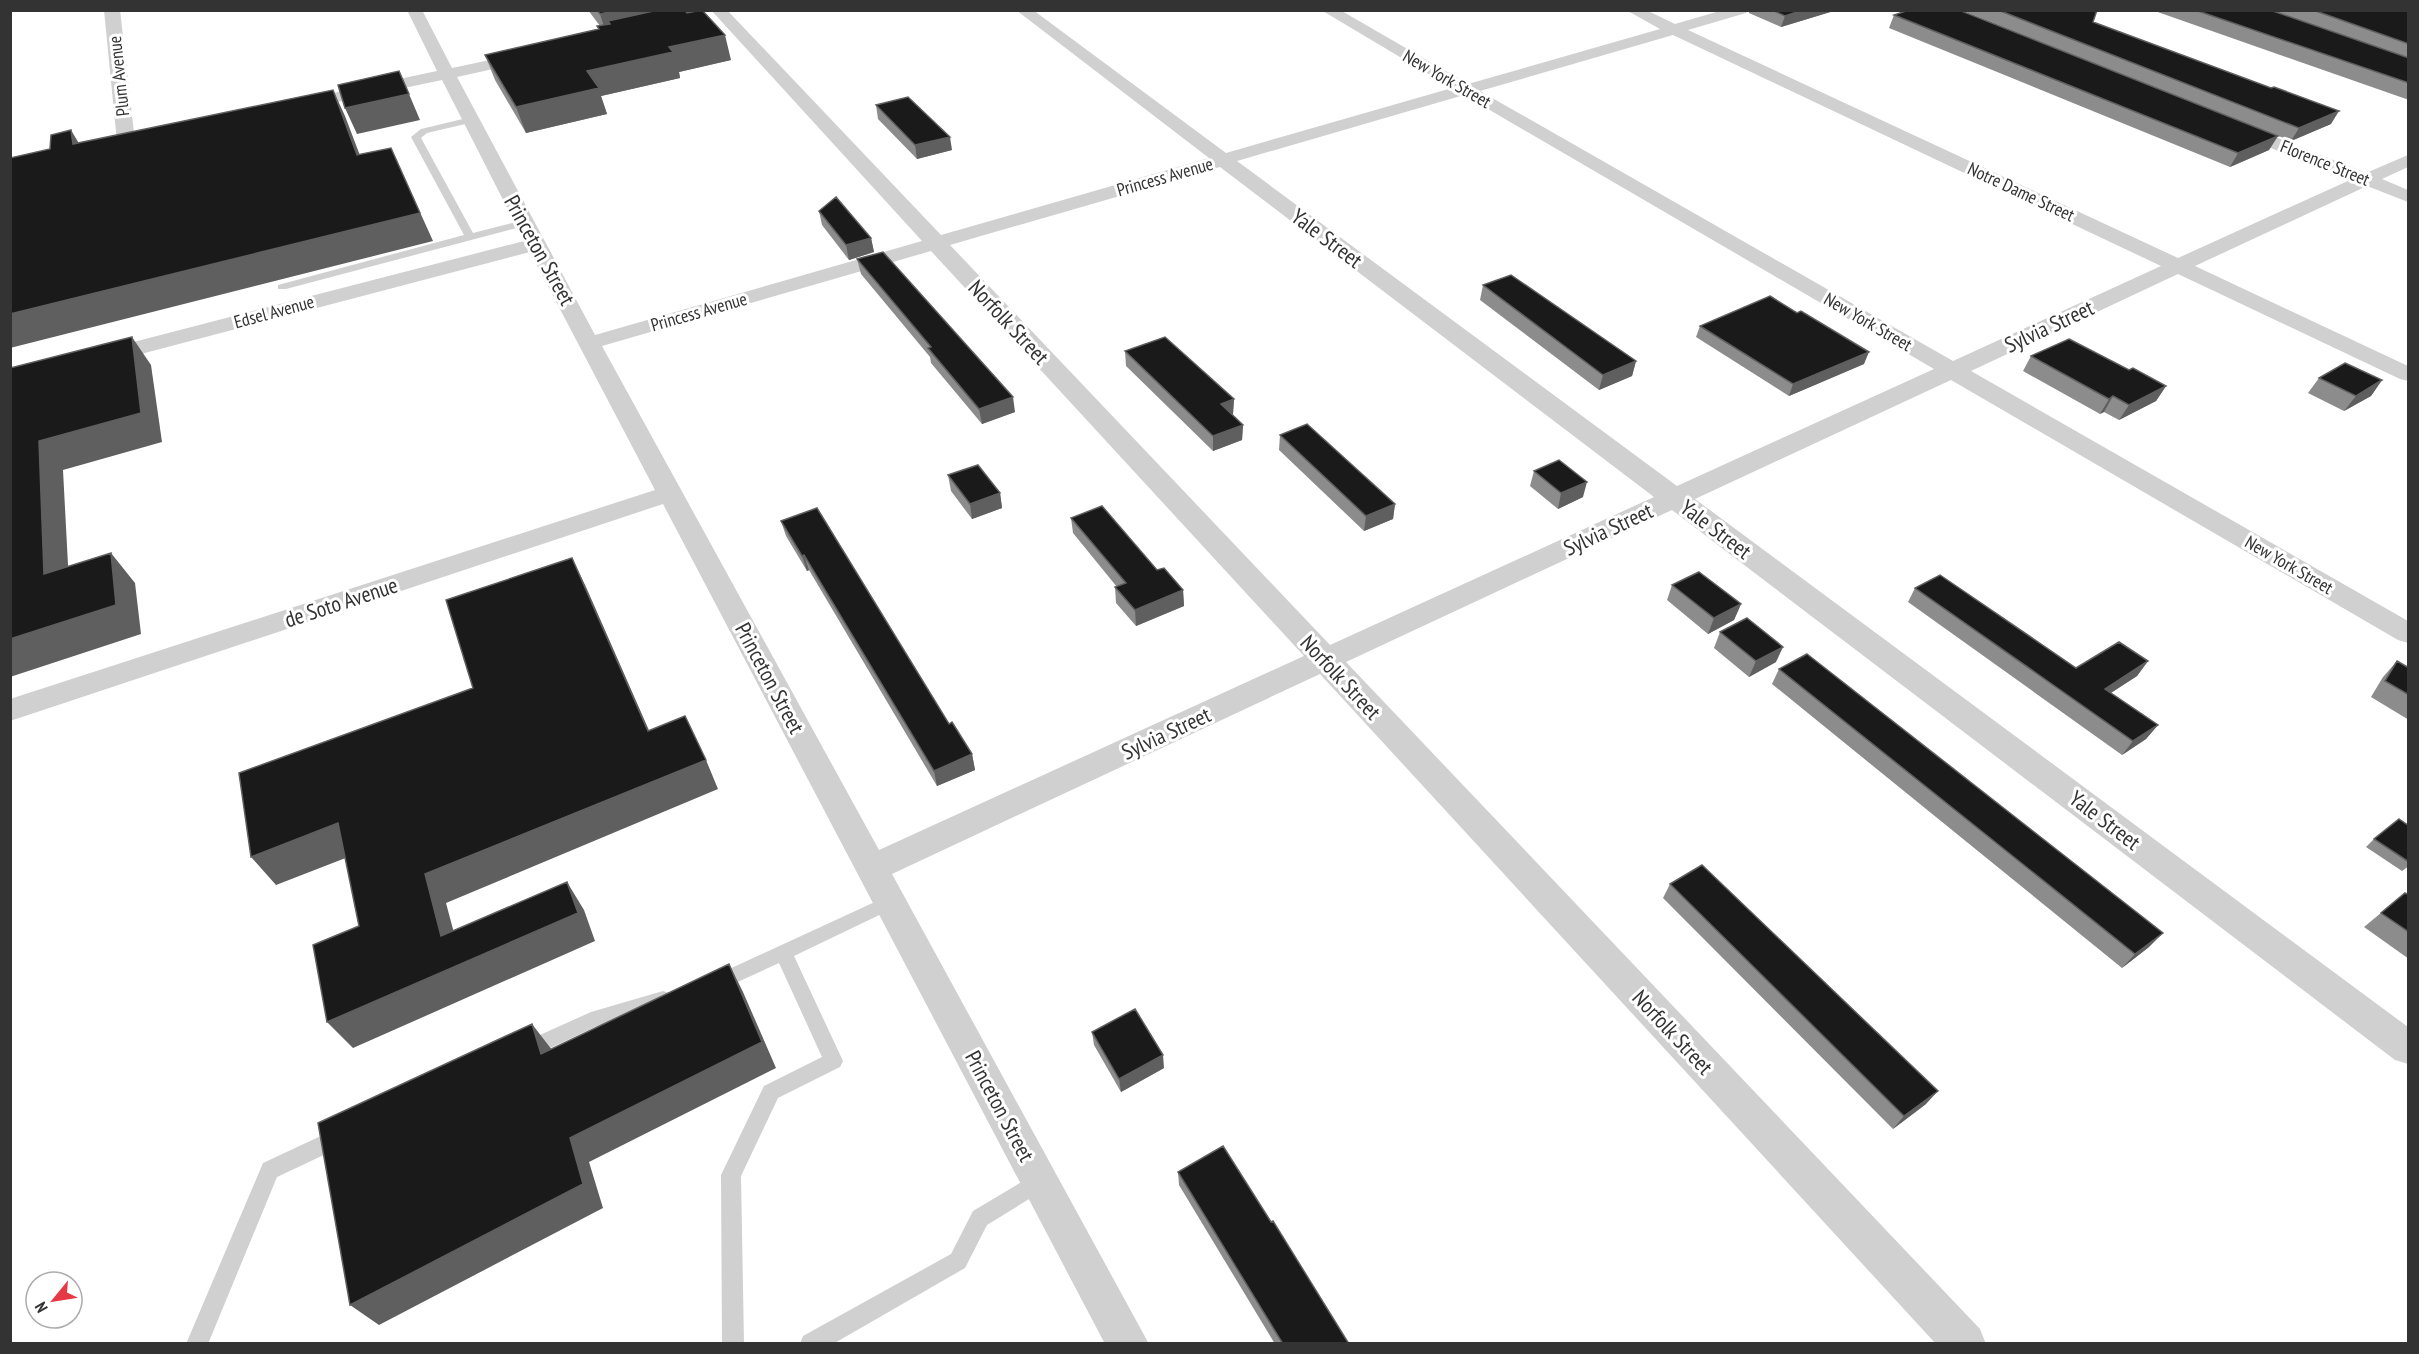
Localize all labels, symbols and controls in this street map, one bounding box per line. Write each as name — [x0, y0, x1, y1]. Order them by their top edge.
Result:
street label: Plum Avenue — [103, 35, 134, 117]
street label: New York Street — [1399, 44, 1495, 113]
street label: Florence Street — [2277, 134, 2373, 191]
street label: Princess Avenue — [1114, 152, 1216, 201]
street label: Notre Dame Street — [1964, 157, 2078, 226]
street label: Princeton Street — [498, 190, 582, 310]
street label: Yale Street — [1286, 202, 1368, 274]
street label: Norfolk Street — [963, 274, 1055, 370]
street label: Princess Avenue — [648, 287, 750, 336]
street label: New York Street — [1820, 287, 1916, 356]
street label: Edsel Avenue — [231, 290, 316, 333]
street label: Sylvia Street — [2000, 293, 2098, 359]
street label: Yale Street — [1675, 493, 1757, 565]
street label: Sylvia Street — [1559, 496, 1657, 562]
street label: New York Street — [2241, 530, 2337, 599]
street label: de Soto Avenue — [281, 571, 401, 633]
street label: Princeton Street — [729, 618, 811, 738]
street label: Norfolk Street — [1295, 629, 1387, 725]
street label: Sylvia Street — [1117, 700, 1215, 766]
street label: Yale Street — [2064, 784, 2146, 856]
street label: Norfolk Street — [1627, 984, 1719, 1080]
street label: Princeton Street — [959, 1046, 1041, 1166]
north arrow — [24, 1270, 84, 1330]
text: N — [30, 1299, 52, 1316]

